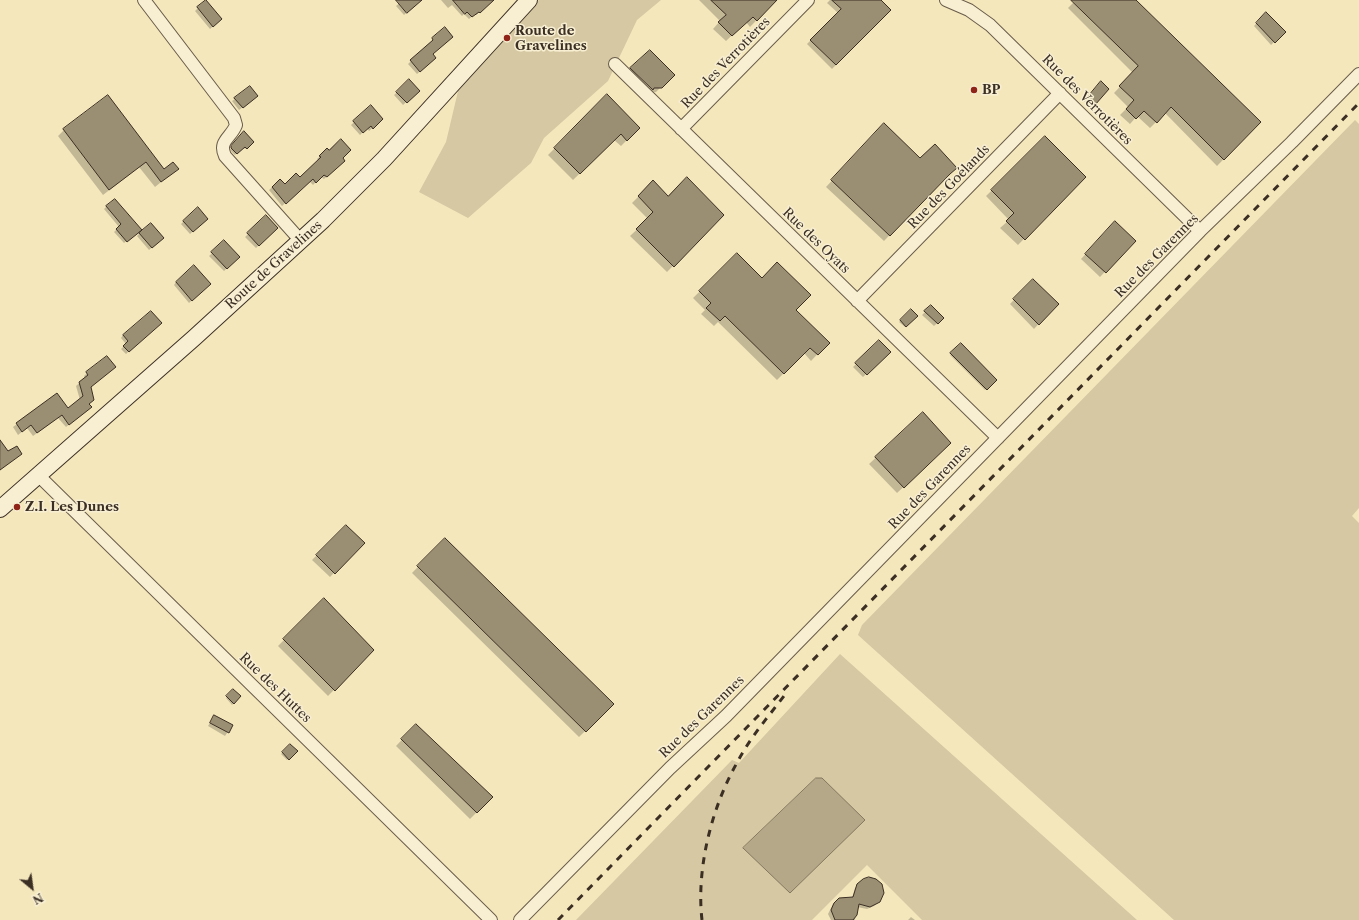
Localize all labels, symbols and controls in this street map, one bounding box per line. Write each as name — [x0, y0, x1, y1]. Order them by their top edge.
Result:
street label: Rue des Verrotières — [678, 14, 774, 112]
place label: Route de Gravelines — [515, 23, 587, 54]
marker: Route de Gravelines — [502, 33, 512, 43]
street label: Rue des Verrotières — [1039, 52, 1135, 148]
place label: BP — [982, 82, 1001, 98]
marker: BP — [969, 85, 979, 95]
street label: Rue des Goélands — [905, 142, 993, 232]
street label: Rue des Oyats — [779, 205, 853, 277]
street label: Rue des Garennes — [1112, 211, 1202, 301]
street label: Route de Gravelines — [222, 218, 326, 312]
street label: Rue des Garennes — [886, 441, 974, 533]
place label: Z.I. Les Dunes — [25, 499, 119, 515]
marker: Z.I. Les Dunes — [12, 502, 22, 512]
street label: Rue des Huttes — [236, 650, 314, 726]
street label: Rue des Garennes — [656, 673, 748, 761]
north arrow — [12, 868, 52, 908]
text: N — [30, 890, 45, 907]

